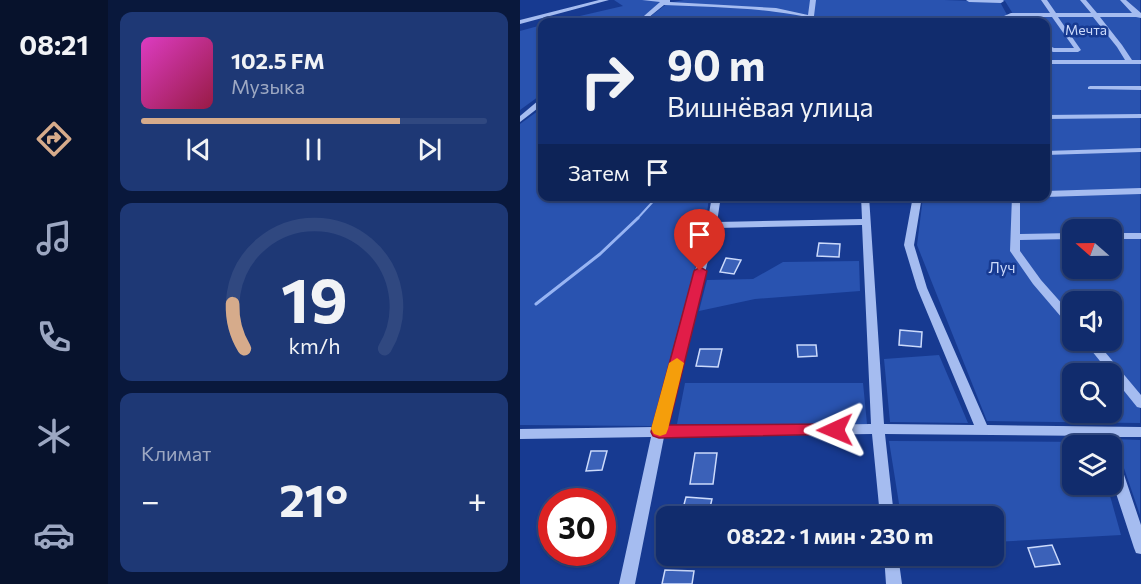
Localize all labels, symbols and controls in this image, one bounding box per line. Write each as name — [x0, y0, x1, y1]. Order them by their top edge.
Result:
park label: Мечта — [1065, 21, 1107, 38]
text: 08:21 — [19, 28, 89, 61]
text: 90 m — [667, 38, 766, 90]
icon: right — [568, 42, 646, 120]
text: 102.5 FM — [231, 47, 325, 74]
text: Музыка — [231, 74, 305, 98]
text: Вишнёвая улица — [667, 90, 874, 123]
icon: directions — [33, 118, 75, 160]
icon: previous — [182, 133, 215, 166]
icon: pause — [297, 133, 330, 166]
icon: next — [413, 133, 446, 166]
icon: arrive — [641, 156, 674, 189]
text: Затем — [568, 159, 629, 186]
pin — [674, 209, 725, 271]
icon: music — [33, 217, 75, 259]
icon: arrive — [683, 218, 716, 251]
north arrow — [1062, 219, 1122, 279]
map controls — [1062, 219, 1122, 495]
park label: Луч — [989, 258, 1016, 276]
text: 19 — [281, 260, 347, 336]
button: sound — [1062, 291, 1122, 351]
icon: phone — [33, 316, 75, 358]
text: km/h — [288, 332, 340, 358]
button: search — [1062, 363, 1122, 423]
position arrow — [803, 398, 867, 462]
icon: climate — [33, 415, 75, 457]
button: layers — [1062, 435, 1122, 495]
text: Климат — [141, 441, 211, 465]
text: 21° — [279, 471, 348, 526]
text: − — [141, 479, 160, 520]
text: + — [468, 479, 487, 520]
speed limit sign: 30 — [538, 488, 616, 566]
icon: car — [33, 514, 75, 556]
text: 08:22 · 1 мин · 230 m — [727, 522, 933, 549]

